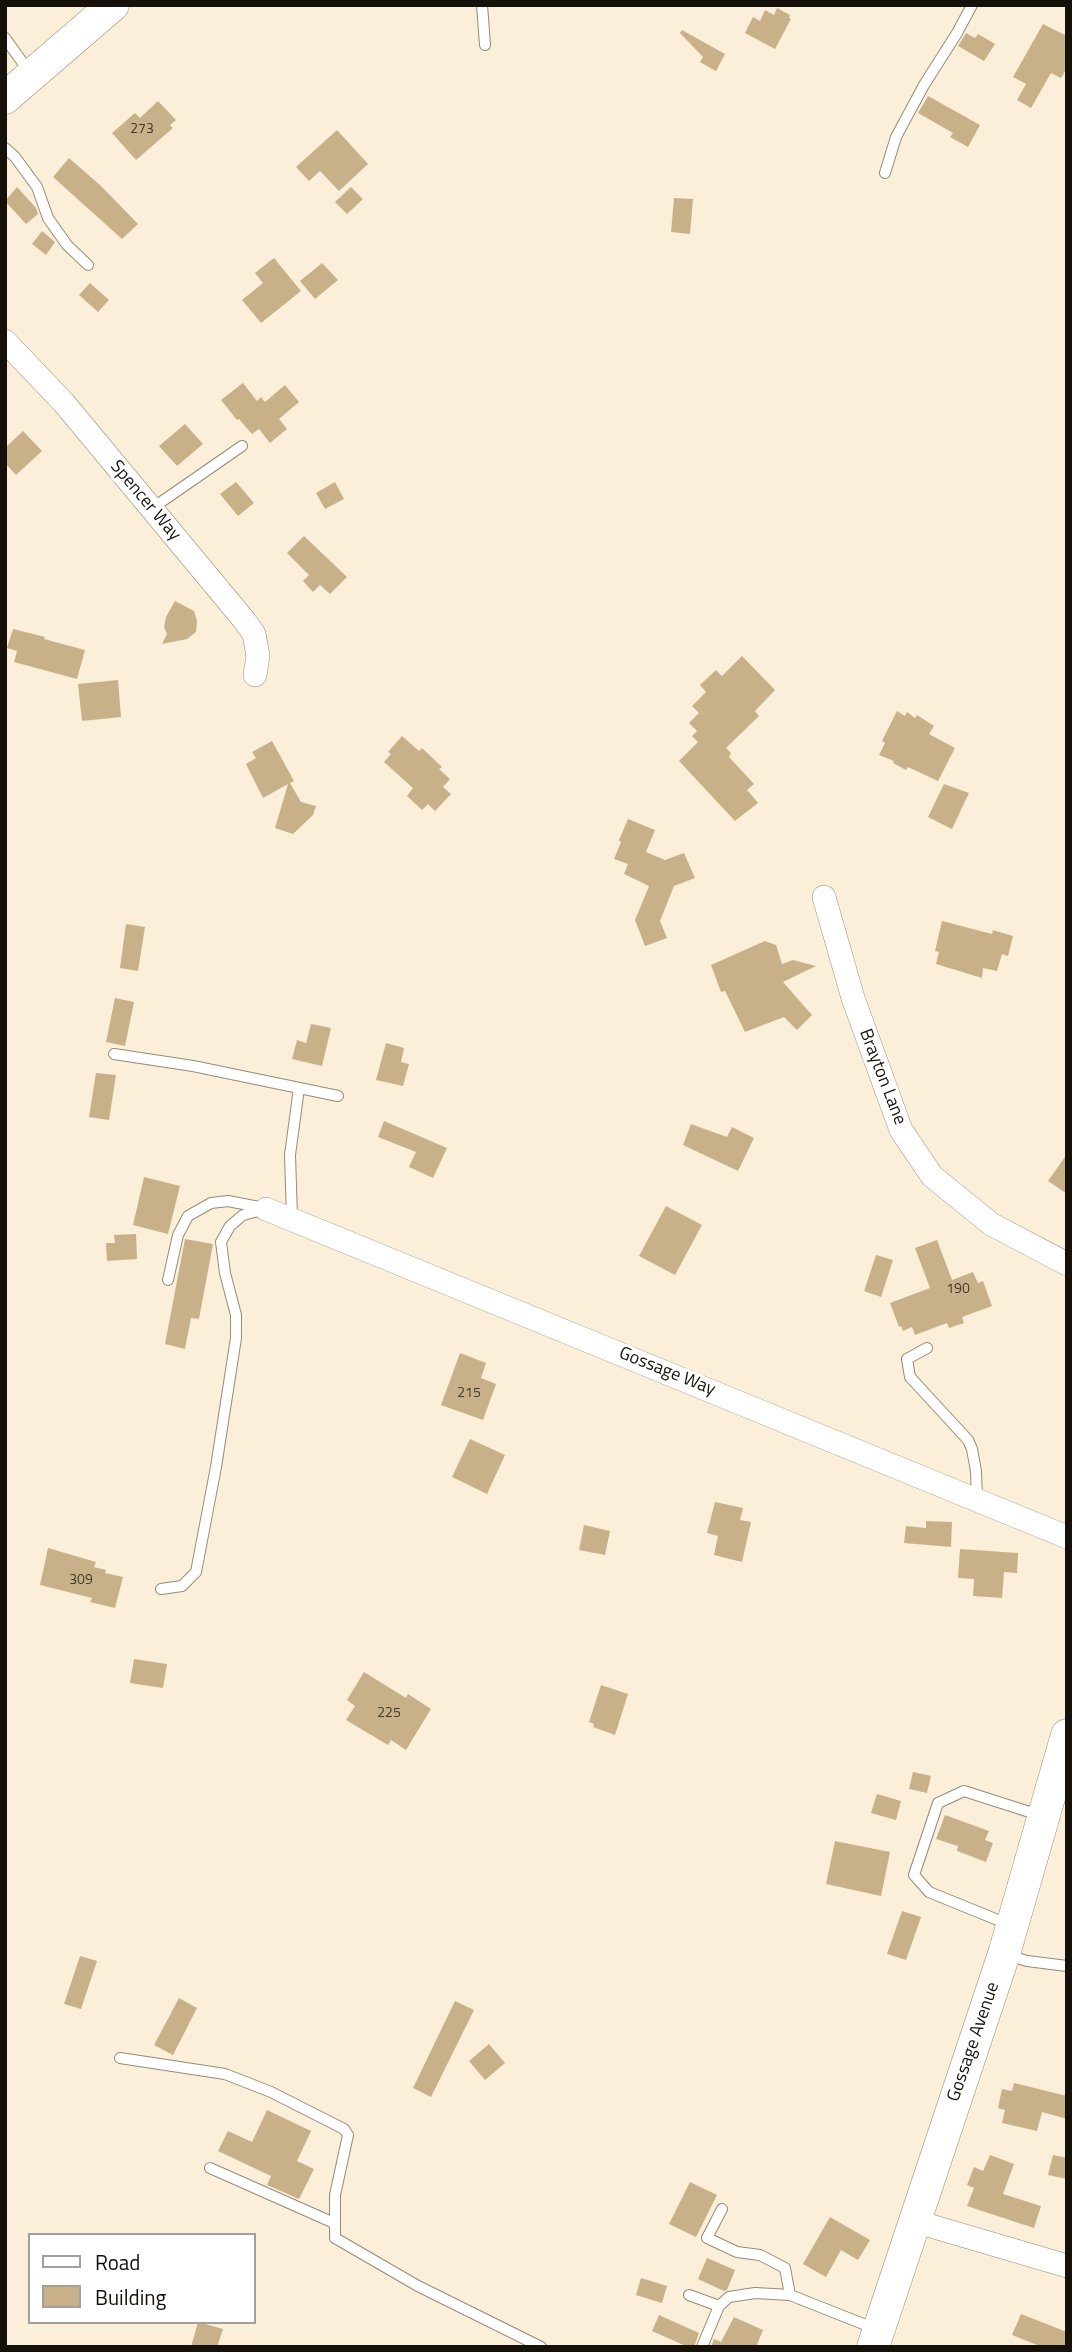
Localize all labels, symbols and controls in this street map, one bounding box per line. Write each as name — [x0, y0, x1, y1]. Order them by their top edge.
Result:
house number: 273 — [130, 122, 154, 138]
street label: Spencer Way — [105, 456, 185, 546]
street label: Brayton Lane — [854, 1026, 910, 1128]
house number: 190 — [946, 1282, 970, 1298]
street label: Gossage Way — [616, 1343, 718, 1401]
house number: 215 — [457, 1386, 481, 1402]
house number: 309 — [69, 1573, 93, 1589]
house number: 225 — [377, 1706, 401, 1722]
street label: Gossage Avenue — [943, 1979, 1005, 2105]
legend — [28, 2233, 256, 2324]
text: Road — [95, 2246, 140, 2278]
text: Building — [95, 2281, 166, 2313]

